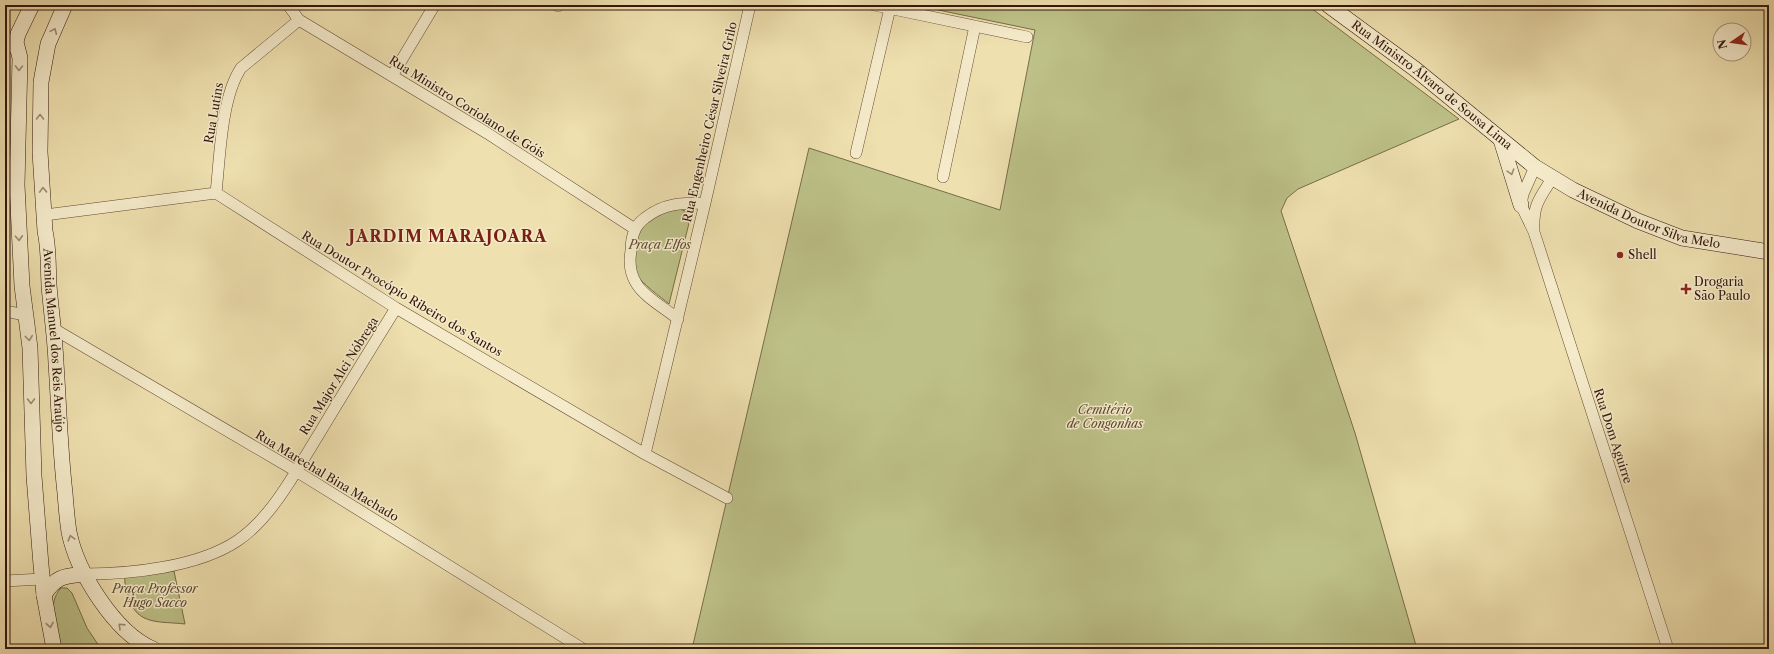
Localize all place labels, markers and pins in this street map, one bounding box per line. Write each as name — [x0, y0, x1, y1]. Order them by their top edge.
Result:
place label: Shell — [1628, 247, 1657, 262]
marker: Shell — [1615, 250, 1625, 260]
place label: Drogaria São Paulo — [1694, 274, 1750, 303]
marker: Drogaria São Paulo — [1681, 284, 1691, 294]

